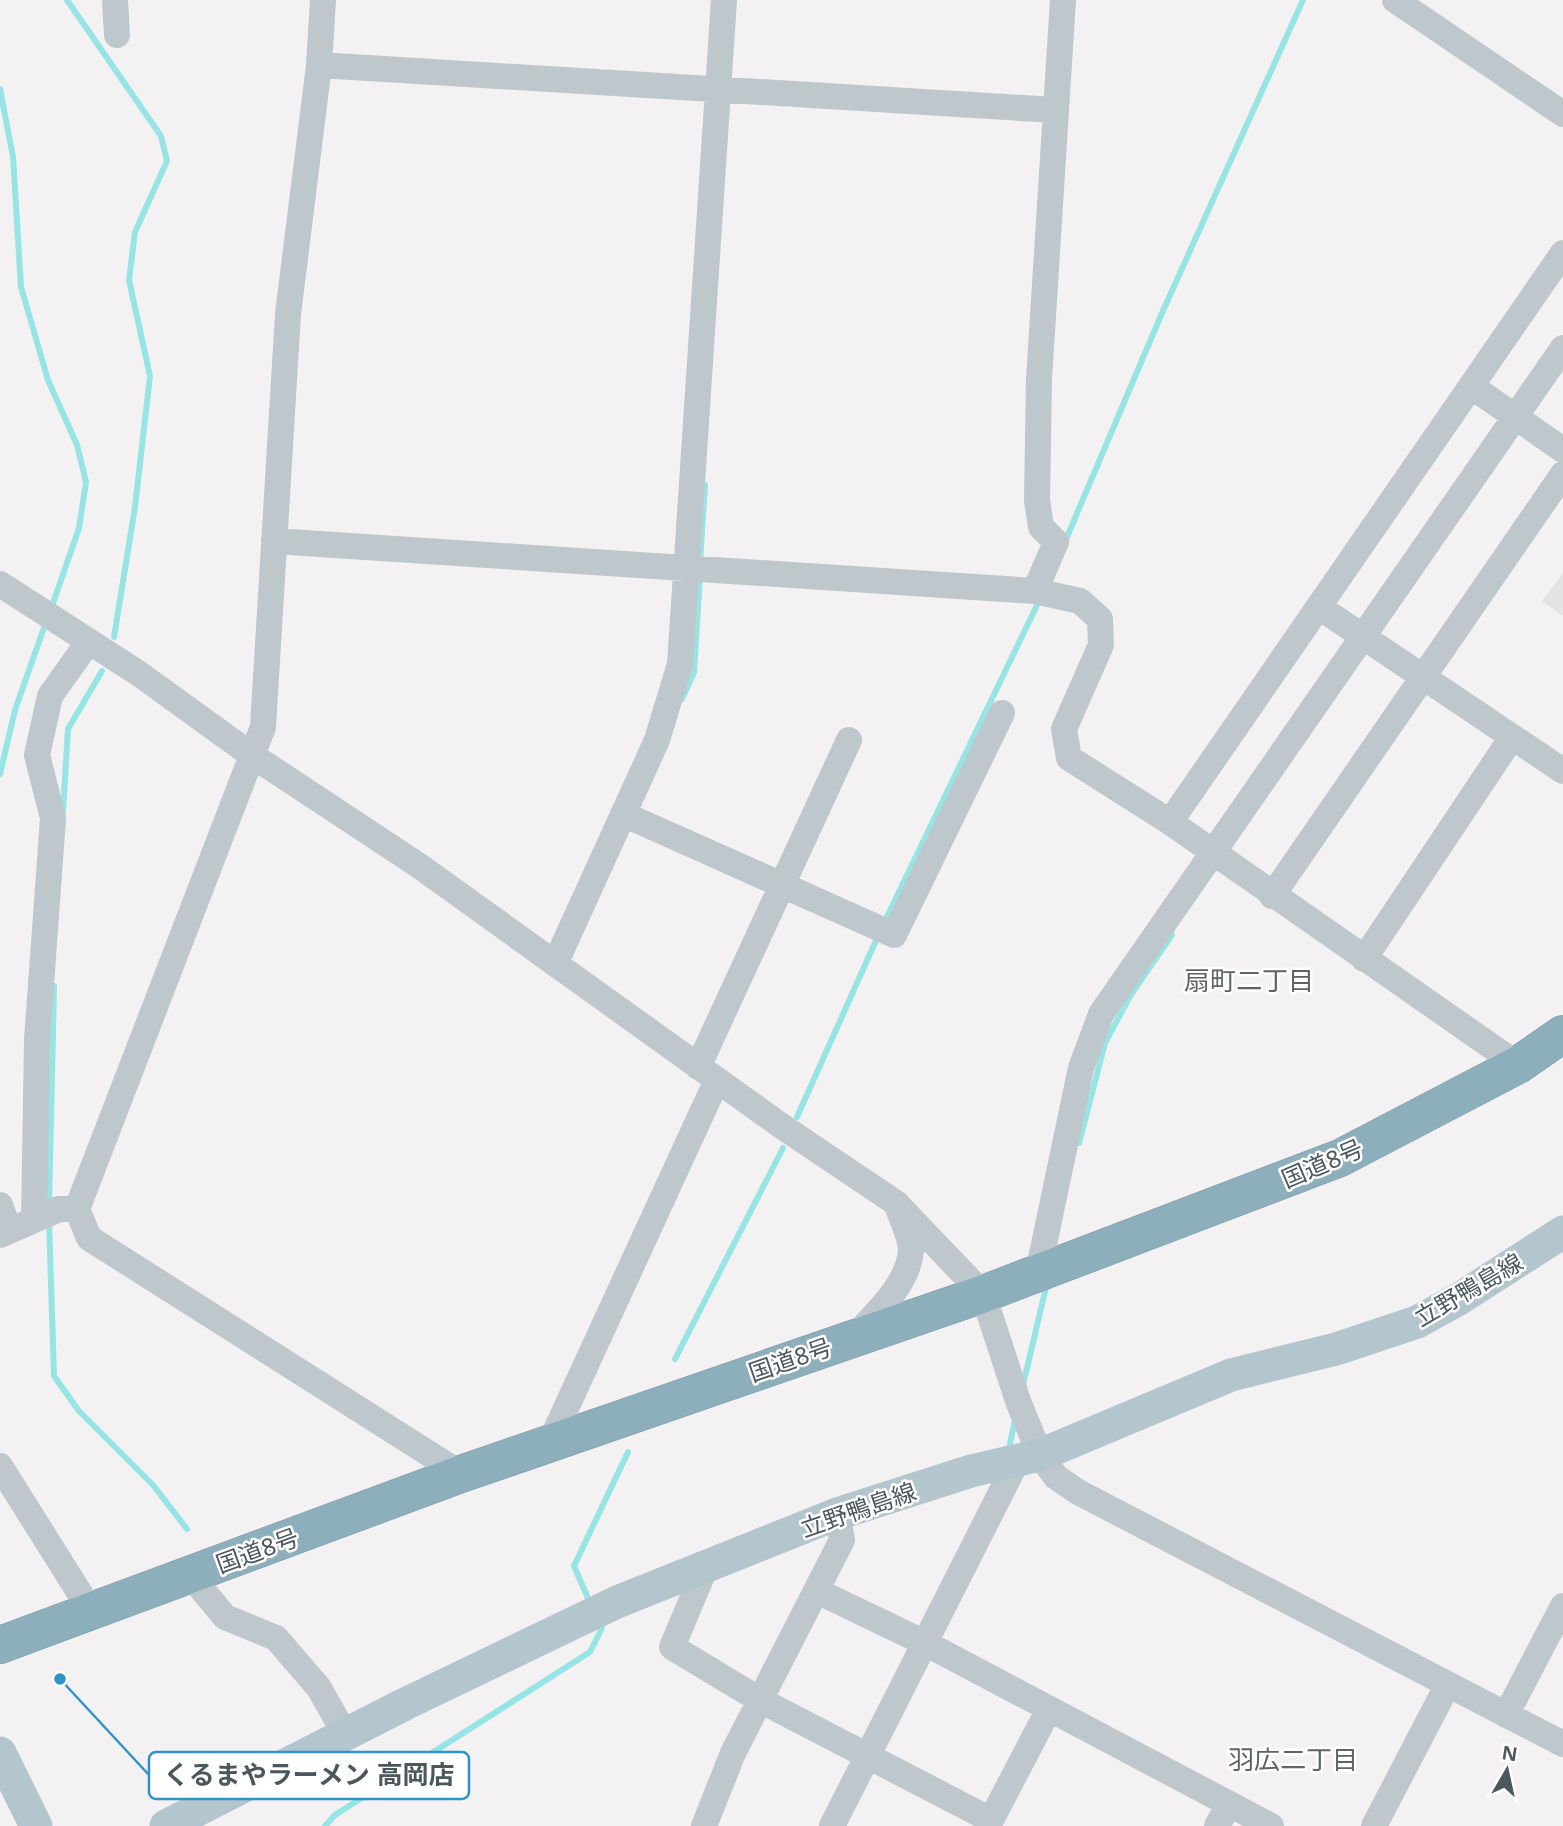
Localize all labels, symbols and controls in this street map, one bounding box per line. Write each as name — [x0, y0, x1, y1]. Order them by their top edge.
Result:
district label: 扇町二丁目 — [1184, 962, 1314, 998]
street label: 国道8号 — [1276, 1131, 1368, 1195]
street label: 立野鴨島線 — [1408, 1245, 1528, 1333]
street label: 国道8号 — [744, 1329, 836, 1389]
street label: 立野鴨島線 — [796, 1474, 920, 1544]
street label: 国道8号 — [211, 1520, 303, 1580]
north arrow — [1472, 1735, 1542, 1805]
text: N — [1500, 1739, 1519, 1767]
district label: 羽広二丁目 — [1228, 1741, 1358, 1777]
callout: くるまやラーメン 高岡店 — [149, 1752, 469, 1799]
text: くるまやラーメン 高岡店 — [163, 1756, 455, 1792]

